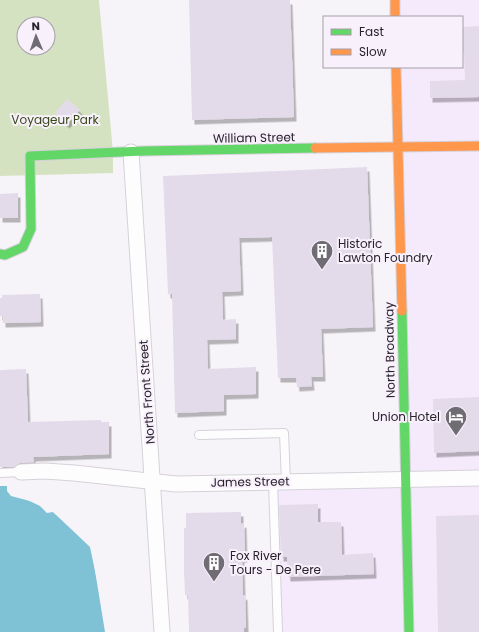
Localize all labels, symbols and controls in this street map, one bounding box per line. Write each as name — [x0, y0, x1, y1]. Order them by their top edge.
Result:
north arrow — [16, 16, 56, 56]
legend — [323, 16, 463, 68]
text: N — [31, 18, 40, 34]
text: Fast — [359, 23, 384, 40]
text: Slow — [359, 43, 387, 60]
park label: Voyageur Park — [11, 111, 99, 128]
street label: William Street — [213, 128, 295, 147]
place label: Historic Lawton Foundry — [338, 235, 433, 266]
building icon: Historic Lawton Foundry — [309, 238, 335, 271]
street label: North Broadway — [380, 301, 399, 398]
street label: North Front Street — [134, 339, 159, 445]
hotel icon: Union Hotel — [443, 404, 469, 437]
place label: Union Hotel — [372, 408, 440, 425]
street label: James Street — [210, 472, 290, 491]
place label: Fox River Tours - De Pere — [230, 547, 321, 578]
building icon: Fox River Tours - De Pere — [201, 550, 227, 583]

